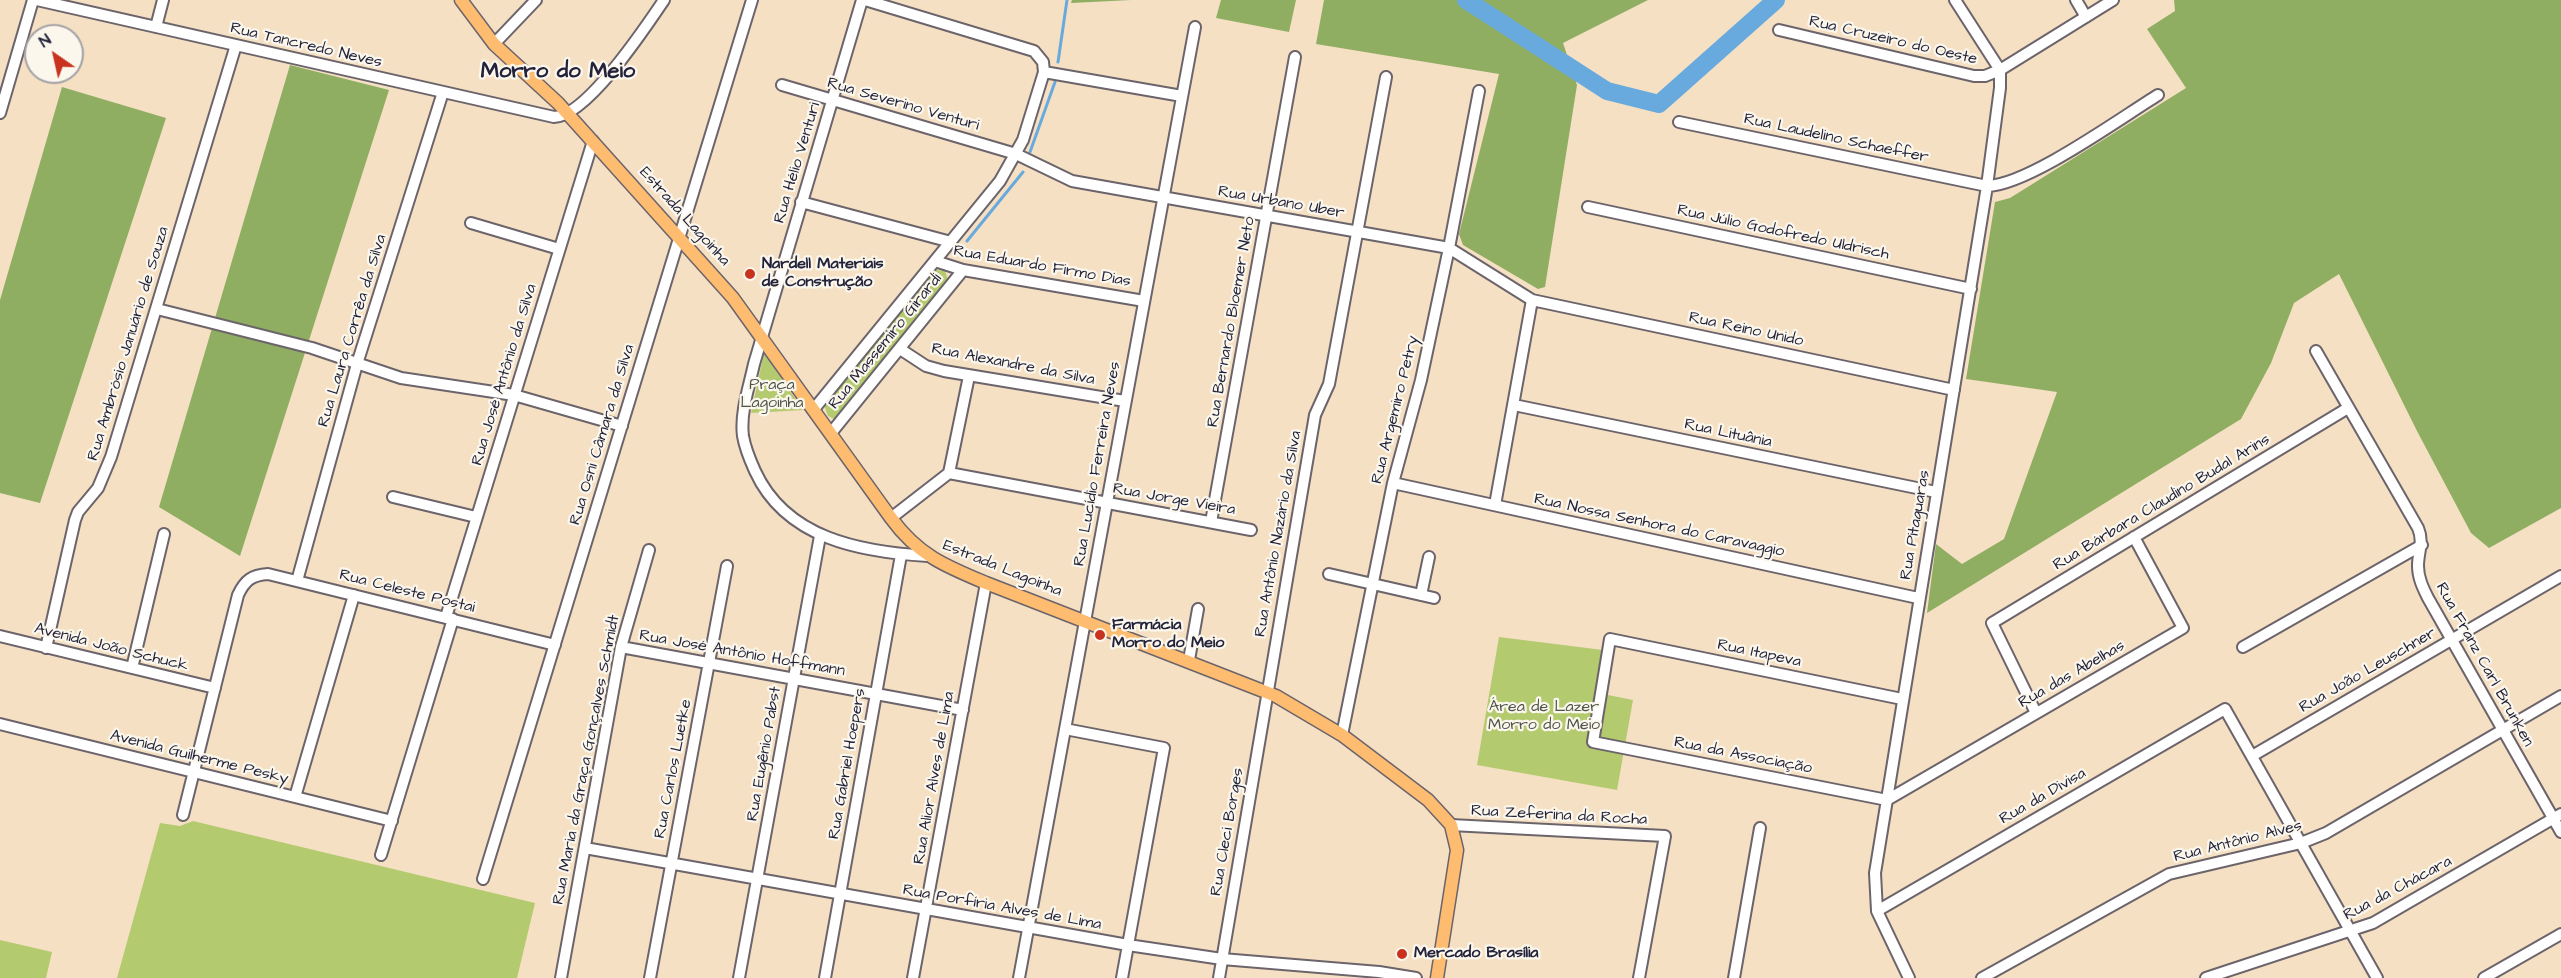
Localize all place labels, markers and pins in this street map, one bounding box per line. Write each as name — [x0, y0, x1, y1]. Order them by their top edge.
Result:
place label: Nardell Materiais de Construção — [762, 255, 884, 293]
marker: Nardell Materiais de Construção — [743, 267, 757, 281]
place label: Farmácia Morro do Meio — [1112, 616, 1224, 654]
marker: Farmácia Morro do Meio — [1093, 628, 1107, 642]
place label: Mercado Brasília — [1414, 944, 1538, 964]
marker: Mercado Brasília — [1395, 947, 1409, 961]

